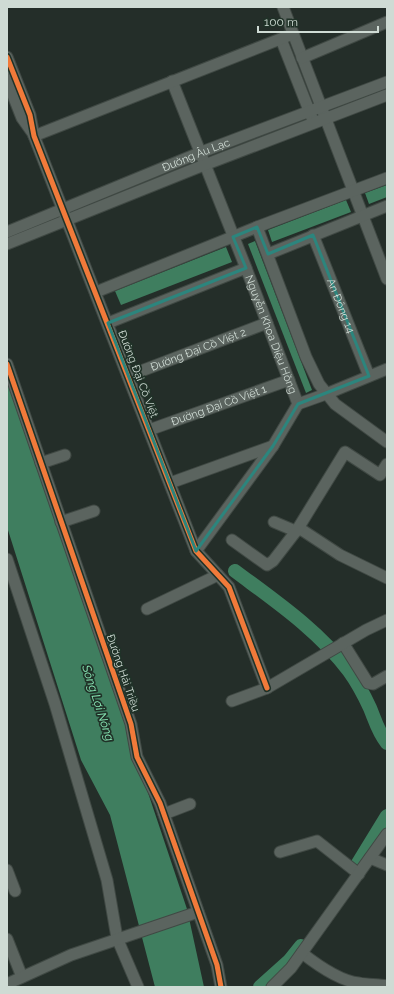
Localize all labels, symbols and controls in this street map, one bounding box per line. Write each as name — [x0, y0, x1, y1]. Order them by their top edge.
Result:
scale bar — [258, 8, 378, 34]
text: 100 m — [264, 15, 298, 29]
street label: Đường Âu Lạc — [160, 136, 232, 174]
street label: Nguyễn Khoa Diệu Hồng — [243, 273, 300, 396]
street label: An Đông 14 — [324, 276, 358, 335]
street label: Đường Đại Cồ Việt 2 — [148, 325, 248, 373]
street label: Đường Đại Cồ Việt — [115, 328, 161, 420]
street label: Đường Đại Cồ Việt 1 — [169, 382, 268, 428]
street label: Đường Hải Triều — [104, 633, 142, 713]
water label: Sông Lợi Nông — [79, 662, 117, 743]

